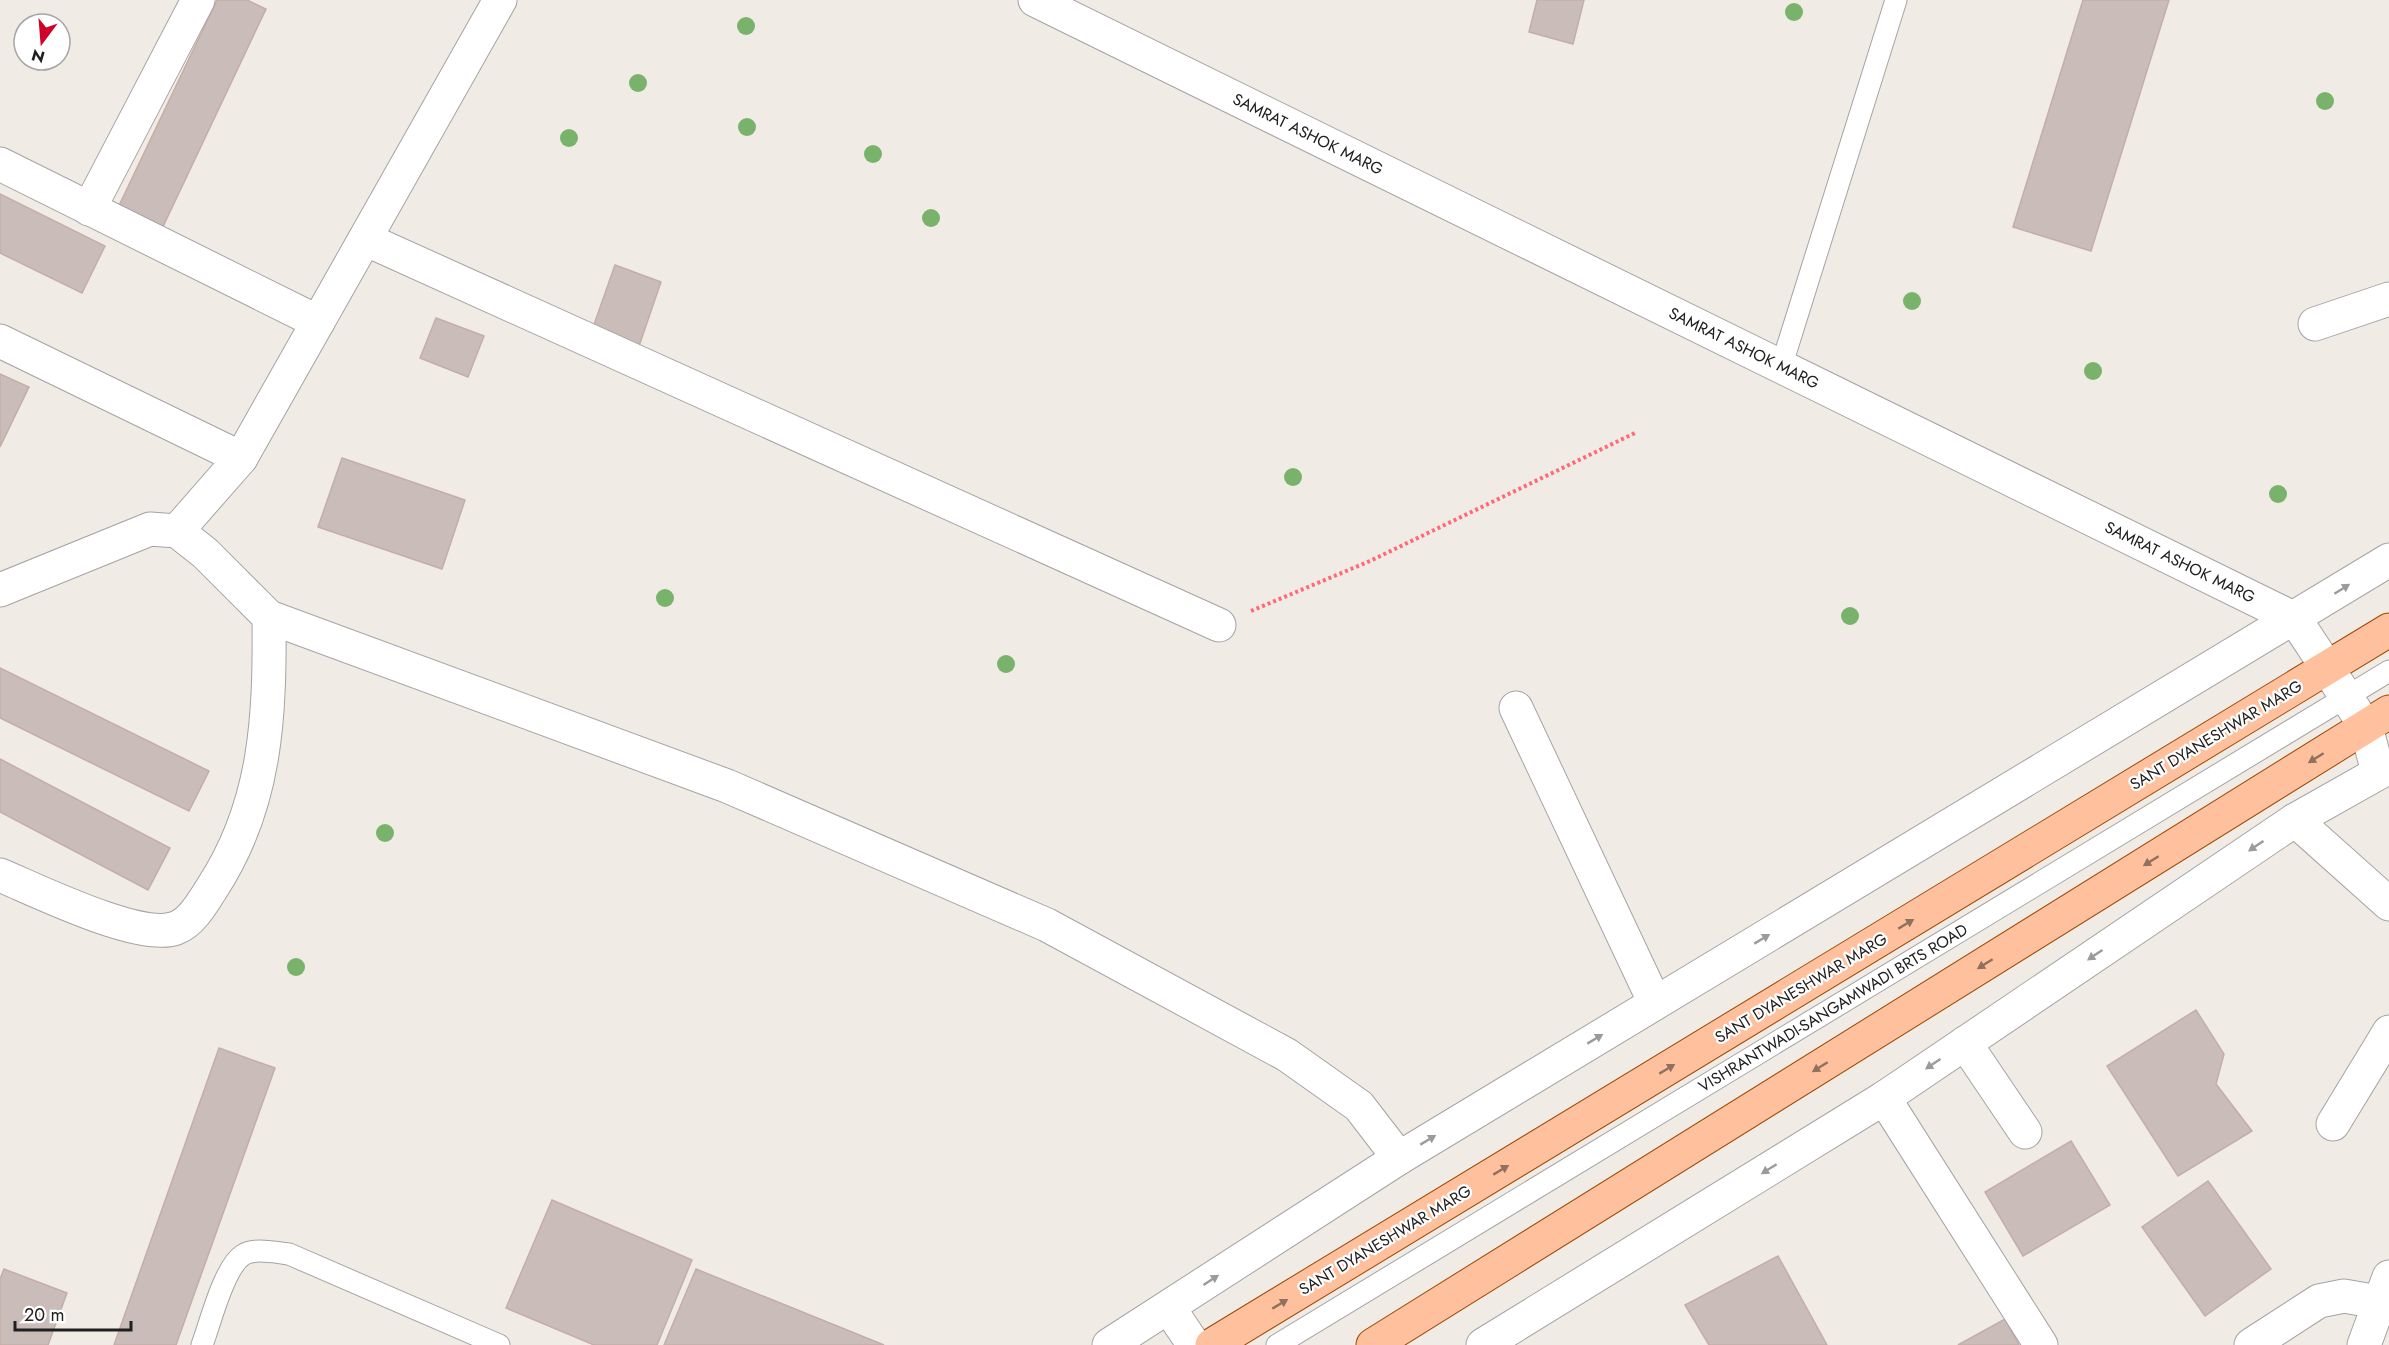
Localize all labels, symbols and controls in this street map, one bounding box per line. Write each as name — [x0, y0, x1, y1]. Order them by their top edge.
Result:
north arrow — [12, 12, 72, 72]
text: N — [29, 43, 47, 69]
street label: SAMRAT ASHOK MARG — [1229, 87, 1387, 181]
street label: SAMRAT ASHOK MARG — [1665, 301, 1823, 395]
street label: SAMRAT ASHOK MARG — [2101, 515, 2259, 609]
one-way arrow — [2334, 584, 2350, 595]
street label: SANT DYANESHWAR MARG — [2126, 674, 2306, 796]
one-way arrow — [2308, 752, 2324, 763]
one-way arrow — [2249, 840, 2265, 852]
one-way arrow — [2143, 855, 2159, 866]
street label: VISHRANTWADI-SANGAMWADI BRTS ROAD — [1694, 918, 1972, 1098]
one-way arrow — [1898, 918, 1914, 929]
street label: SANT DYANESHWAR MARG — [1711, 927, 1891, 1049]
one-way arrow — [1754, 934, 1771, 944]
one-way arrow — [2087, 949, 2103, 961]
one-way arrow — [1977, 958, 1993, 969]
one-way arrow — [1587, 1034, 1603, 1045]
one-way arrow — [1925, 1059, 1942, 1070]
one-way arrow — [1812, 1061, 1828, 1072]
one-way arrow — [1659, 1063, 1675, 1074]
one-way arrow — [1420, 1135, 1436, 1146]
one-way arrow — [1761, 1163, 1777, 1174]
one-way arrow — [1492, 1164, 1509, 1175]
street label: SANT DYANESHWAR MARG — [1295, 1179, 1475, 1301]
one-way arrow — [1203, 1275, 1220, 1286]
scale bar — [15, 1294, 130, 1332]
one-way arrow — [1272, 1298, 1288, 1309]
text: 20 m — [24, 1302, 64, 1328]

